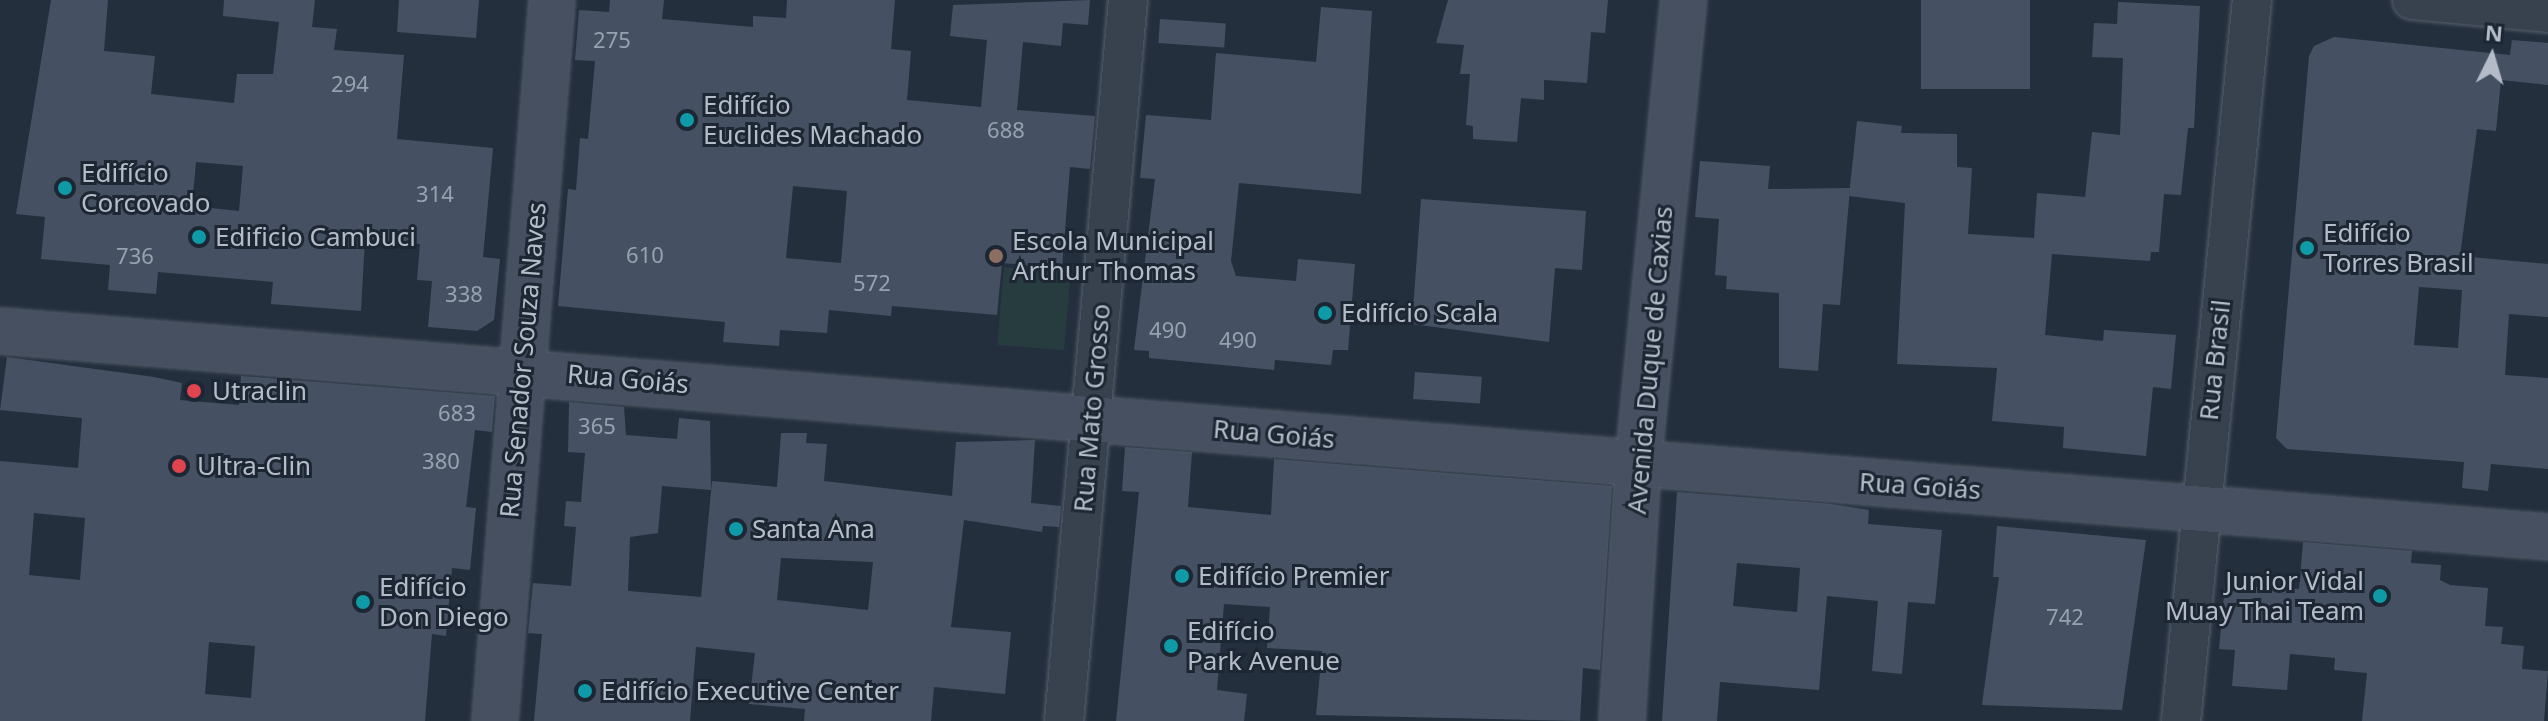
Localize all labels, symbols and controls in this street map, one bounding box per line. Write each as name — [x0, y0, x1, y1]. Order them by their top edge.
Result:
north arrow — [2452, 16, 2532, 96]
text: N — [2484, 16, 2504, 48]
house number: 275 — [593, 27, 631, 53]
house number: 294 — [331, 71, 369, 97]
place label: Edifício Euclides Machado — [703, 89, 922, 150]
marker: Edifício Euclides Machado — [678, 111, 696, 129]
house number: 688 — [987, 117, 1025, 143]
place label: Edifício Corcovado — [81, 157, 211, 218]
marker: Edifício Corcovado — [56, 179, 74, 197]
house number: 314 — [416, 181, 454, 207]
street label: Rua Senador Souza Naves — [494, 201, 552, 519]
street label: Avenida Duque de Caxias — [1621, 205, 1679, 515]
place label: Edifício Torres Brasil — [2323, 217, 2474, 278]
place label: Edificio Cambuci — [215, 221, 416, 253]
place label: Escola Municipal Arthur Thomas — [1012, 225, 1214, 286]
marker: Edificio Cambuci — [190, 228, 208, 246]
marker: Edifício Torres Brasil — [2298, 239, 2316, 257]
house number: 610 — [626, 242, 664, 268]
house number: 736 — [116, 243, 154, 269]
marker: Escola Municipal Arthur Thomas — [987, 247, 1005, 265]
house number: 572 — [853, 270, 891, 296]
house number: 338 — [445, 281, 483, 307]
place label: Edifício Scala — [1341, 297, 1498, 329]
street label: Rua Brasil — [2193, 298, 2237, 422]
street label: Rua Mato Grosso — [1067, 302, 1117, 514]
marker: Edifício Scala — [1316, 304, 1334, 322]
house number: 490 — [1149, 317, 1187, 343]
house number: 490 — [1219, 327, 1257, 353]
street label: Rua Goiás — [566, 358, 690, 400]
place label: Utraclin — [212, 375, 307, 407]
marker: Utraclin — [183, 380, 205, 402]
house number: 683 — [438, 400, 476, 426]
house number: 365 — [578, 413, 616, 439]
street label: Rua Goiás — [1212, 413, 1336, 455]
house number: 380 — [422, 448, 460, 474]
place label: Ultra-Clin — [197, 450, 311, 482]
marker: Ultra-Clin — [168, 455, 190, 477]
street label: Rua Goiás — [1858, 466, 1982, 506]
place label: Santa Ana — [752, 513, 875, 545]
marker: Santa Ana — [727, 520, 745, 538]
place label: Edifício Premier — [1198, 560, 1390, 592]
place label: Junior Vidal Muay Thai Team — [2165, 565, 2364, 626]
marker: Edifício Premier — [1173, 567, 1191, 585]
place label: Edifício Don Diego — [379, 571, 509, 632]
marker: Junior Vidal Muay Thai Team — [2371, 587, 2389, 605]
marker: Edifício Don Diego — [354, 593, 372, 611]
house number: 742 — [2046, 604, 2084, 630]
place label: Edifício Park Avenue — [1187, 615, 1340, 676]
marker: Edifício Park Avenue — [1162, 637, 1180, 655]
place label: Edifício Executive Center — [601, 675, 899, 707]
marker: Edifício Executive Center — [576, 682, 594, 700]

